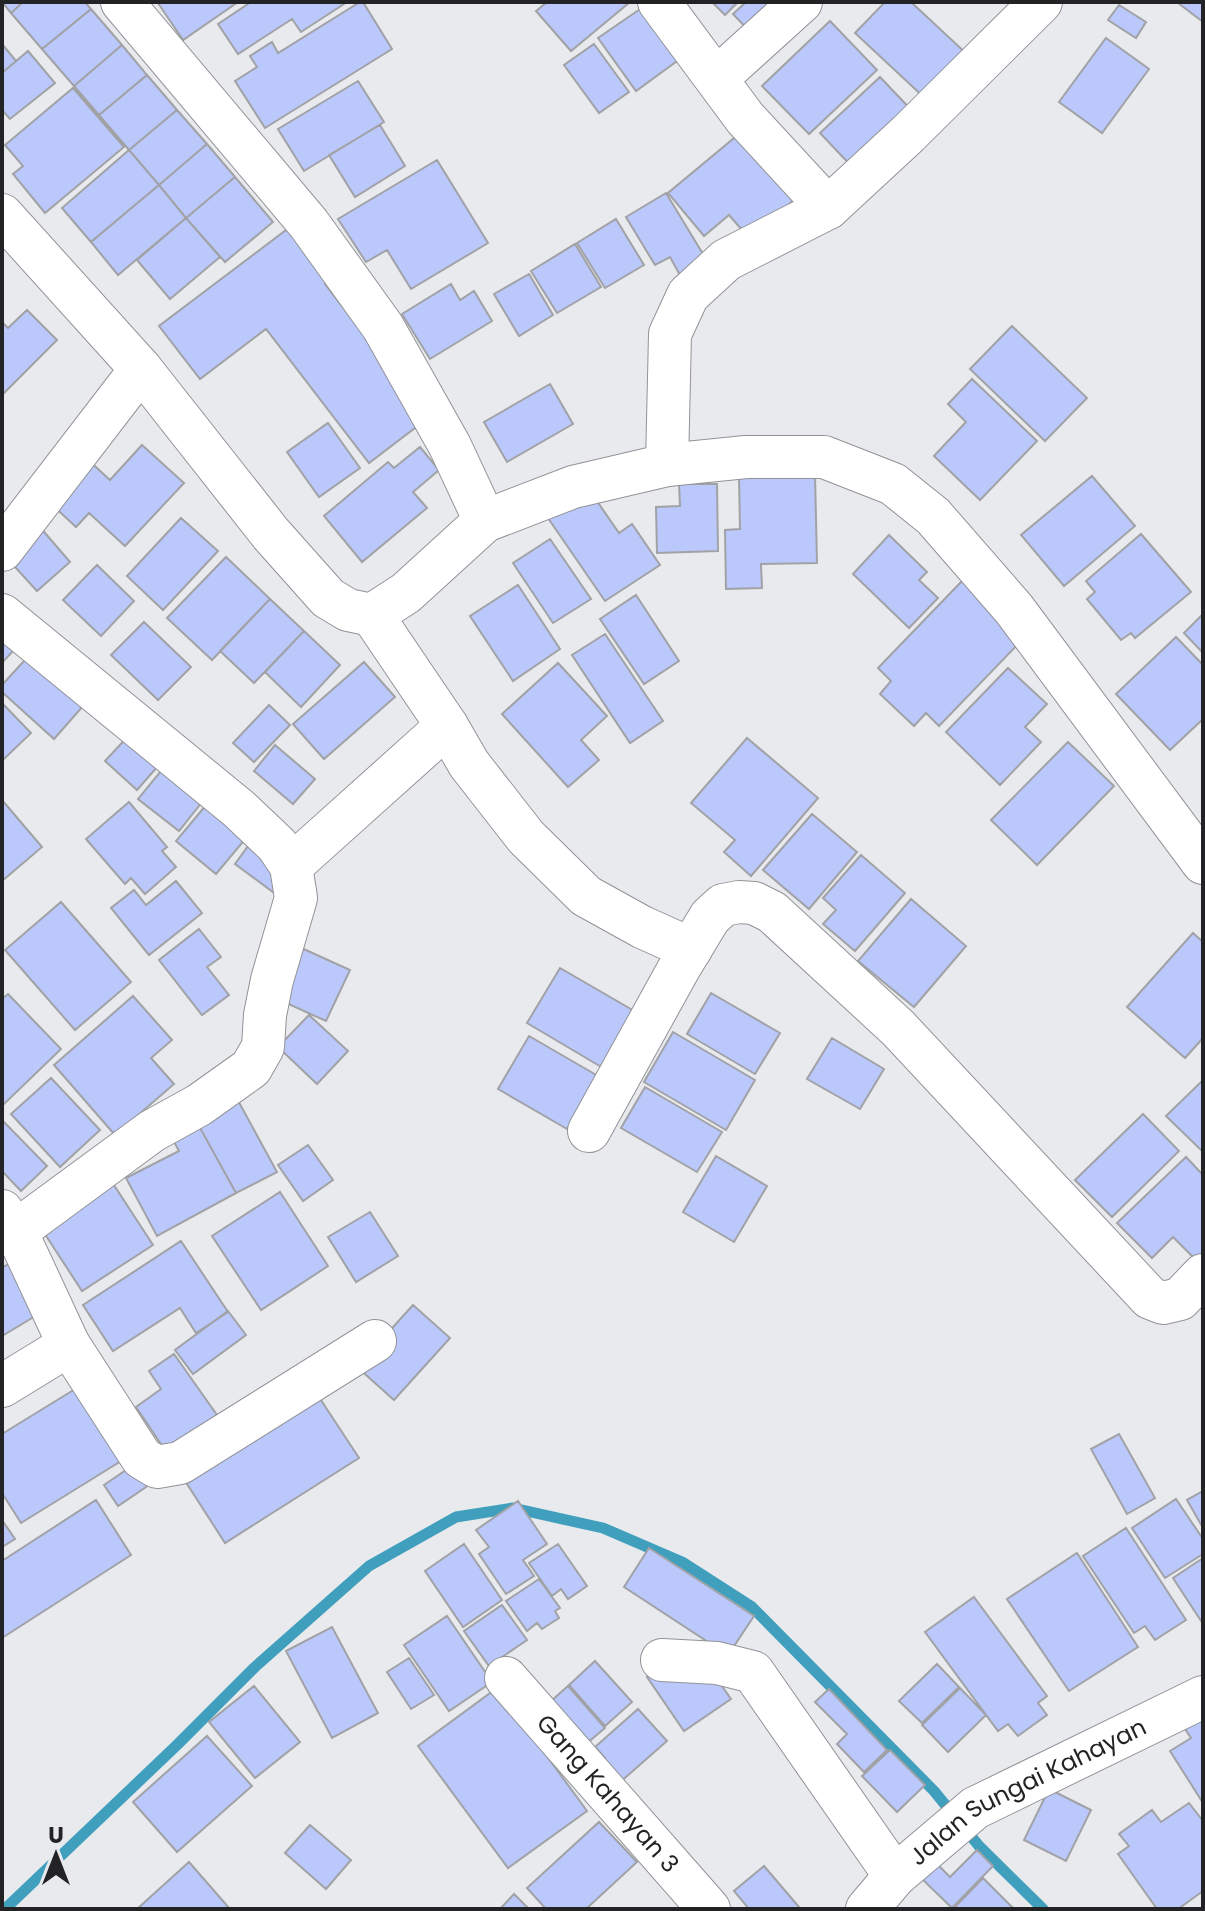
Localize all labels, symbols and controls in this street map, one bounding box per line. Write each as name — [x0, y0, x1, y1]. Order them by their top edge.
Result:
street label: Gang Kahayan 3 — [529, 1707, 687, 1880]
street label: Jalan Sungai Kahayan — [902, 1710, 1152, 1873]
north arrow — [16, 1815, 96, 1895]
text: U — [48, 1820, 64, 1851]

